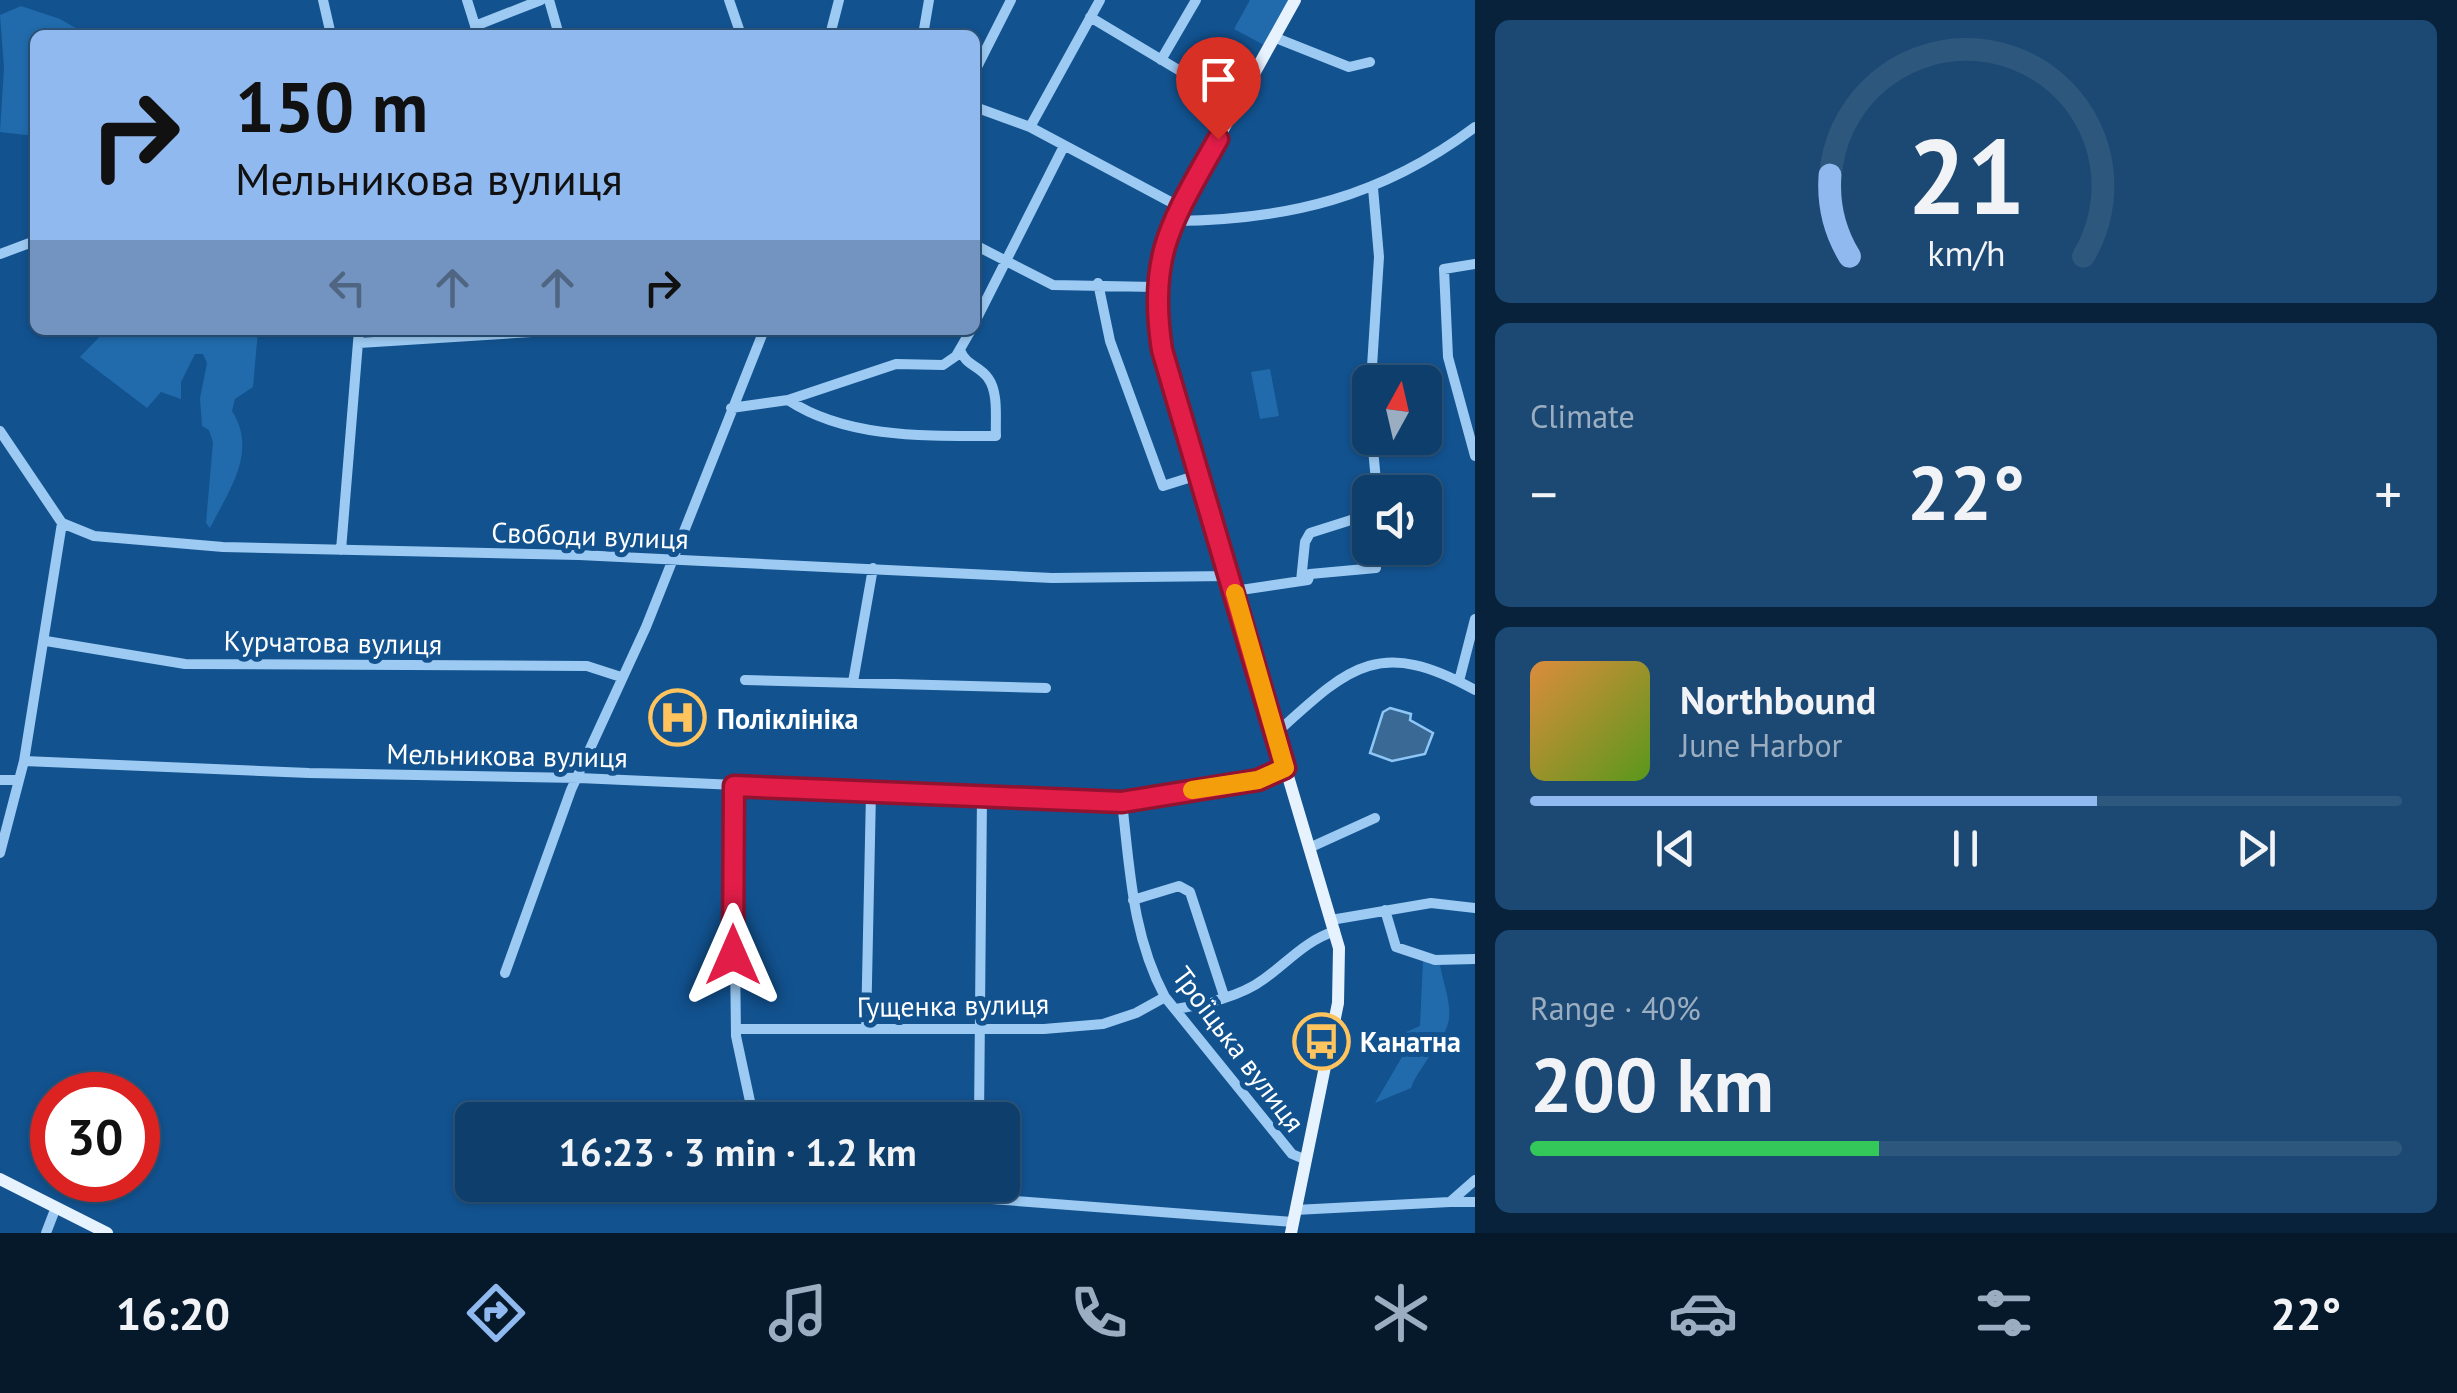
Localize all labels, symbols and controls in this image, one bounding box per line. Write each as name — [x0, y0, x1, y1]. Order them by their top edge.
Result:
pin — [1176, 37, 1261, 140]
icon: arrive — [1191, 52, 1246, 107]
text: 150 m — [235, 61, 428, 151]
icon: right — [70, 70, 200, 200]
text: 21 — [1907, 108, 2025, 243]
text: Мельникова вулиця — [235, 149, 623, 207]
text: km/h — [1927, 230, 2005, 276]
icon: left — [320, 260, 375, 315]
icon: ahead — [425, 260, 480, 315]
icon: ahead — [530, 260, 585, 315]
icon: right — [635, 260, 690, 315]
north arrow — [1352, 365, 1442, 455]
map controls — [1352, 365, 1442, 565]
text: Climate — [1530, 395, 1635, 437]
text: 22° — [1907, 444, 2025, 541]
text: − — [1530, 458, 1558, 529]
text: + — [2374, 458, 2402, 529]
button: sound — [1352, 475, 1442, 565]
street label: Свободи вулиця — [491, 513, 689, 557]
street label: Курчатова вулиця — [223, 622, 443, 662]
text: Northbound — [1680, 675, 1876, 724]
hospital icon: Поліклініка — [648, 688, 708, 748]
place label: Поліклініка — [717, 700, 859, 737]
text: June Harbor — [1680, 724, 1842, 766]
street label: Мельникова вулиця — [386, 734, 628, 776]
icon: previous — [1648, 821, 1703, 876]
icon: pause — [1938, 821, 1993, 876]
icon: next — [2229, 821, 2284, 876]
position arrow — [681, 903, 785, 1007]
street label: Троїцька вулиця — [1165, 959, 1313, 1139]
street label: Гущенка вулиця — [857, 985, 1049, 1025]
text: Range · 40% — [1530, 987, 1701, 1029]
bus stop icon: Канатна — [1291, 1011, 1351, 1071]
place label: Канатна — [1360, 1023, 1461, 1060]
text: 200 km — [1530, 1036, 1774, 1133]
speed limit sign: 30 — [30, 1072, 160, 1202]
text: 16:23 · 3 min · 1.2 km — [558, 1127, 917, 1176]
icon: directions — [461, 1278, 531, 1348]
icon: music — [763, 1278, 833, 1348]
icon: phone — [1064, 1278, 1134, 1348]
icon: climate — [1366, 1278, 1436, 1348]
icon: car — [1668, 1278, 1738, 1348]
icon: filters — [1969, 1278, 2039, 1348]
text: 16:20 — [116, 1284, 230, 1342]
text: 22° — [2271, 1284, 2341, 1342]

